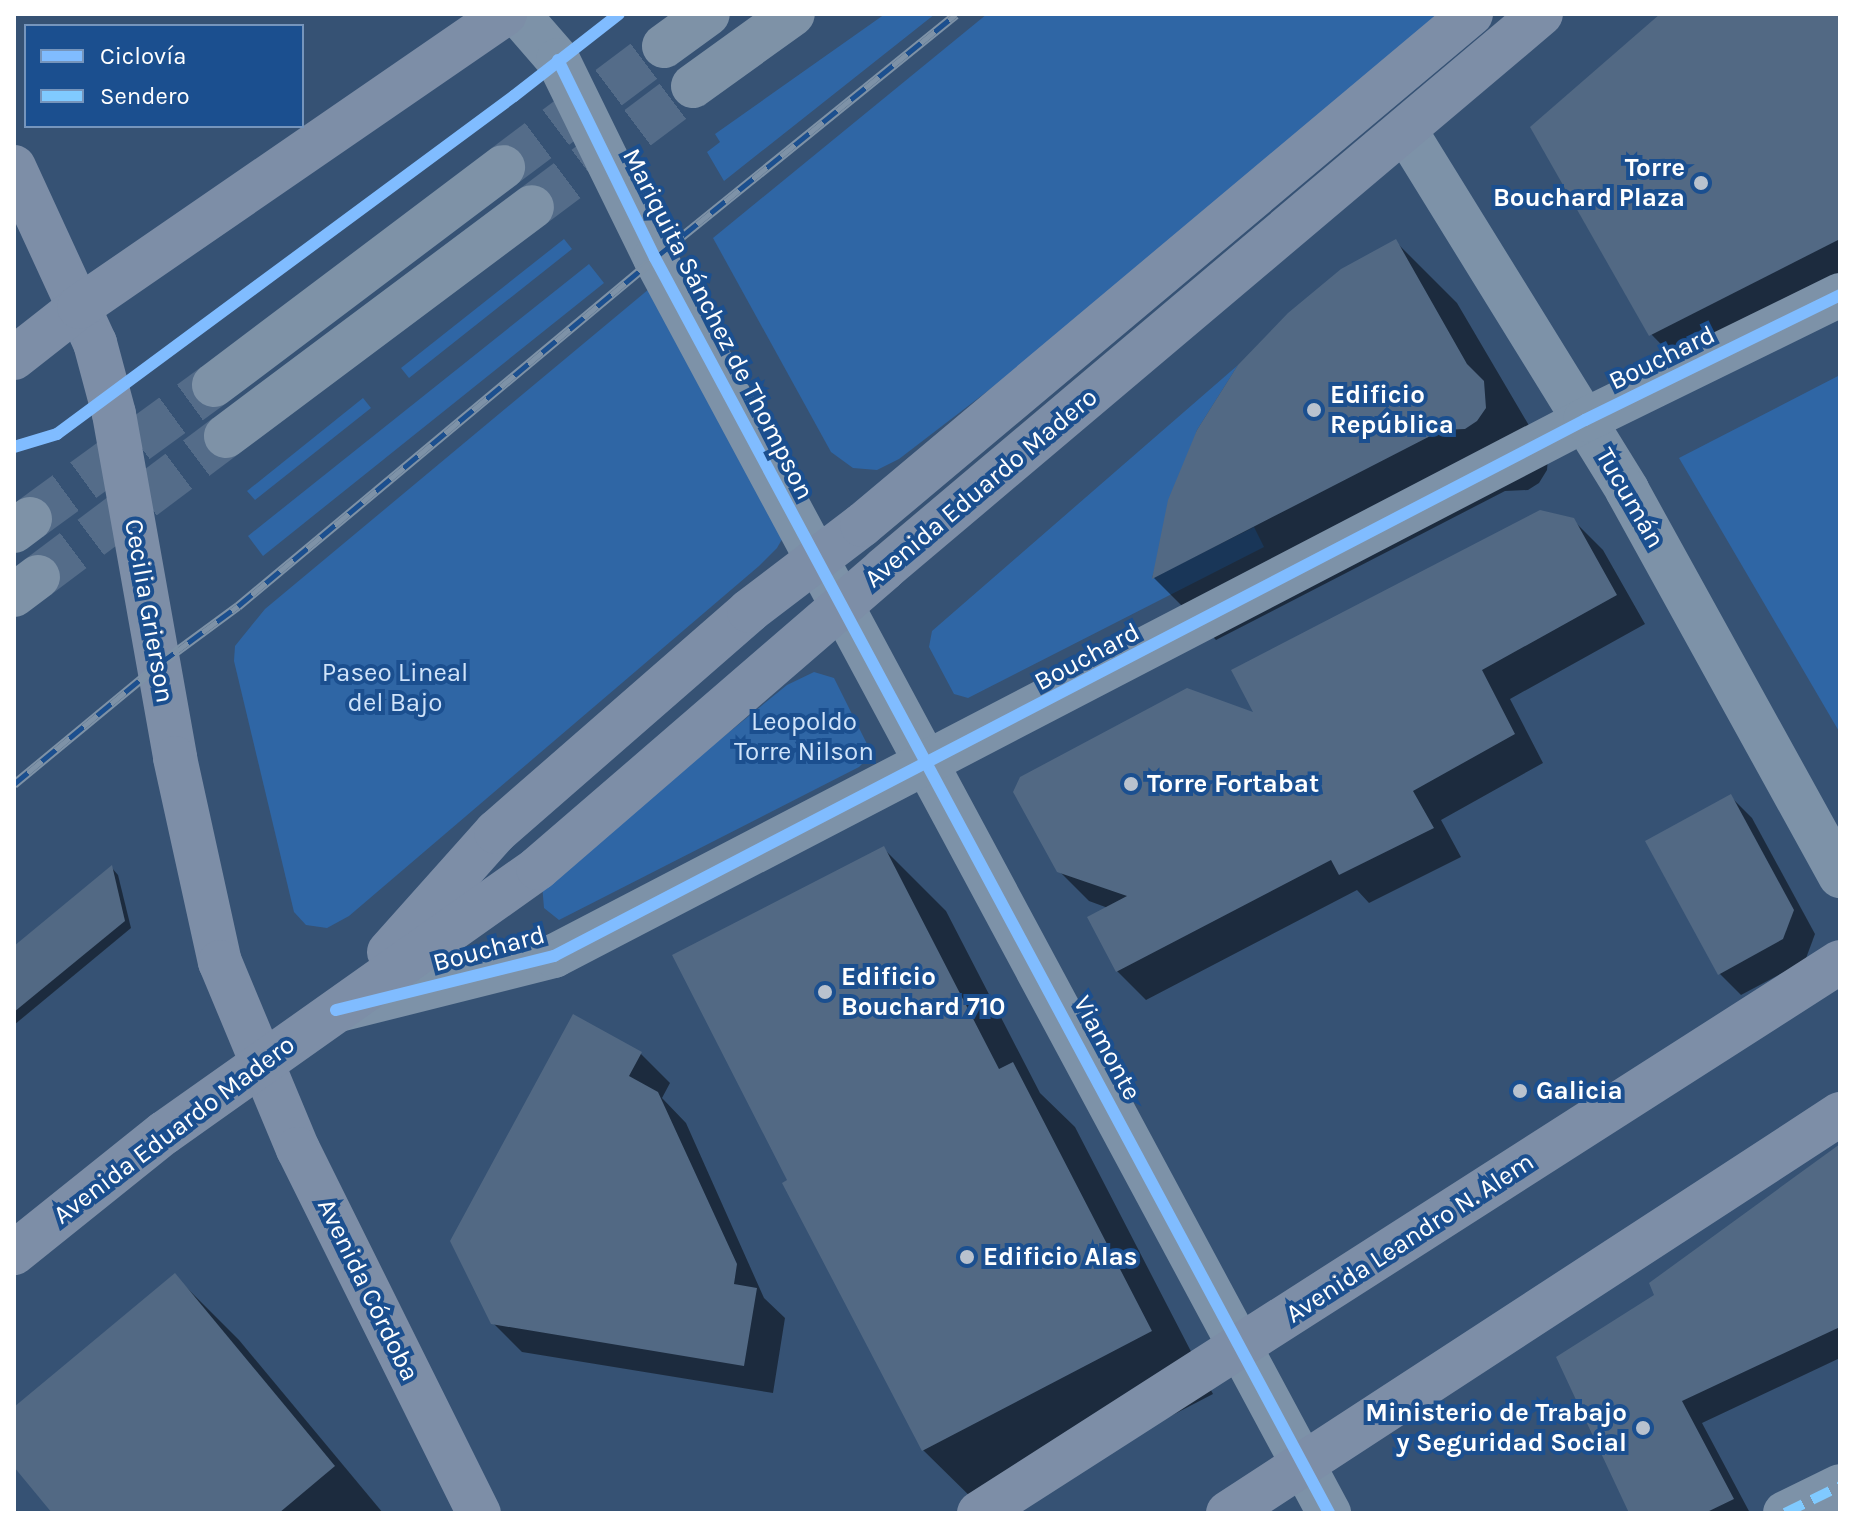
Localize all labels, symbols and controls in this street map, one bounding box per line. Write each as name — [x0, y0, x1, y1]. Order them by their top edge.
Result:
legend — [24, 24, 304, 128]
text: Ciclovía — [100, 42, 187, 70]
text: Sendero — [100, 82, 190, 110]
street label: Mariquita Sánchez de Thompson — [616, 143, 820, 505]
place label: Torre Bouchard Plaza — [1493, 152, 1685, 214]
marker: Torre Bouchard Plaza — [1692, 174, 1710, 192]
street label: Bouchard — [1604, 319, 1720, 397]
place label: Edificio República — [1330, 379, 1454, 440]
street label: Avenida Eduardo Madero — [858, 382, 1104, 594]
marker: Edificio República — [1305, 401, 1323, 419]
street label: Tucumán — [1589, 442, 1671, 554]
street label: Cecilia Grierson — [117, 517, 181, 705]
street label: Bouchard — [1029, 616, 1145, 698]
park label: Paseo Lineal del Bajo — [322, 657, 468, 718]
park label: Leopoldo Torre Nilson — [734, 706, 874, 768]
place label: Torre Fortabat — [1147, 768, 1319, 800]
marker: Torre Fortabat — [1122, 775, 1140, 793]
street label: Bouchard — [430, 919, 548, 979]
place label: Edificio Bouchard 710 — [841, 961, 1005, 1022]
marker: Edificio Bouchard 710 — [816, 983, 834, 1001]
street label: Viamonte — [1066, 990, 1148, 1106]
street label: Avenida Eduardo Madero — [47, 1029, 301, 1231]
place label: Galicia — [1536, 1075, 1623, 1107]
marker: Galicia — [1511, 1082, 1529, 1100]
street label: Avenida Leandro N. Alem — [1280, 1146, 1540, 1330]
street label: Avenida Córdoba — [310, 1194, 426, 1386]
place label: Edificio Alas — [983, 1241, 1138, 1273]
marker: Edificio Alas — [958, 1248, 976, 1266]
place label: Ministerio de Trabajo y Seguridad Social — [1365, 1397, 1627, 1458]
marker: Ministerio de Trabajo y Seguridad Social — [1634, 1419, 1652, 1437]

